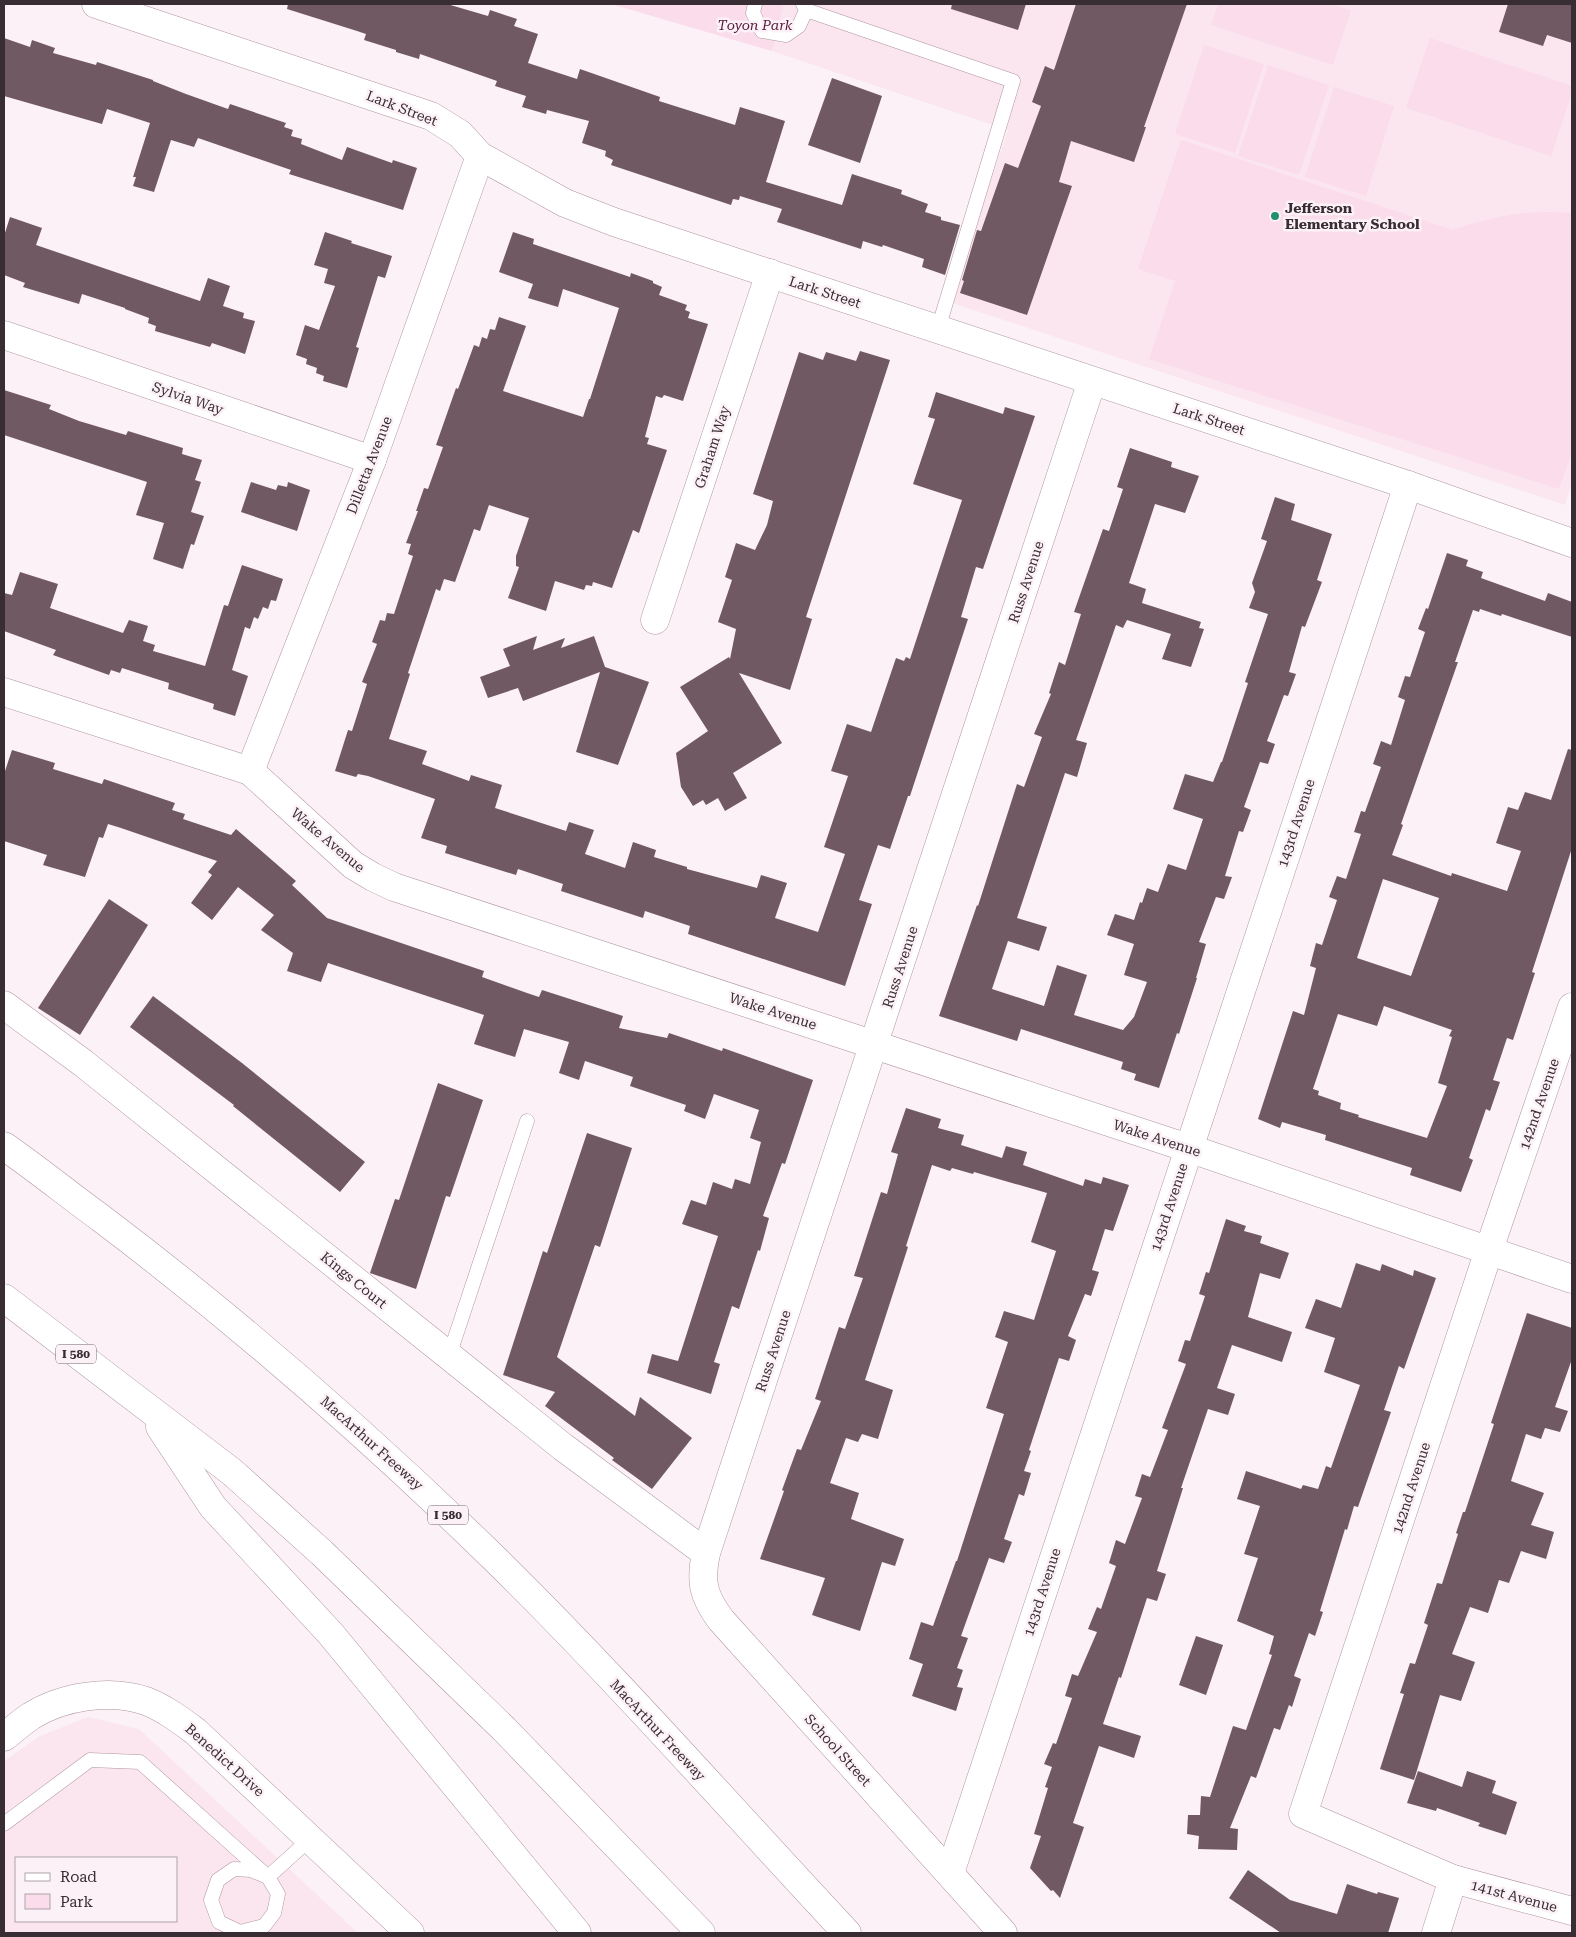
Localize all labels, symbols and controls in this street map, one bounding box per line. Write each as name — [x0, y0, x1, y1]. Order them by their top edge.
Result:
park label: Toyon Park — [718, 17, 793, 33]
street label: Lark Street — [364, 87, 440, 129]
place label: Jefferson Elementary School — [1285, 200, 1420, 232]
marker: Jefferson Elementary School — [1269, 210, 1281, 222]
street label: Lark Street — [787, 273, 863, 311]
street label: Sylvia Way — [150, 378, 226, 418]
street label: Lark Street — [1171, 400, 1247, 438]
street label: Graham Way — [691, 403, 733, 490]
street label: Dilletta Avenue — [343, 414, 395, 516]
street label: Russ Avenue — [1005, 539, 1047, 625]
street label: 143rd Avenue — [1274, 777, 1318, 869]
street label: Wake Avenue — [288, 805, 368, 876]
street label: Russ Avenue — [879, 924, 921, 1010]
street label: Wake Avenue — [727, 989, 819, 1033]
street label: 142nd Avenue — [1516, 1056, 1562, 1152]
street label: Wake Avenue — [1111, 1116, 1203, 1160]
street label: 143rd Avenue — [1147, 1161, 1191, 1253]
street label: Kings Court — [318, 1248, 390, 1312]
street label: Russ Avenue — [752, 1308, 794, 1394]
road number: I 580 — [56, 1345, 96, 1364]
street label: MacArthur Freeway — [317, 1393, 427, 1494]
street label: 142nd Avenue — [1389, 1440, 1433, 1536]
road number: I 580 — [428, 1506, 468, 1524]
street label: 143rd Avenue — [1020, 1546, 1064, 1638]
street label: MacArthur Freeway — [607, 1676, 710, 1784]
street label: School Street — [802, 1711, 874, 1789]
street label: Benedict Drive — [182, 1720, 268, 1800]
legend — [15, 1857, 178, 1922]
text: Road — [60, 1868, 97, 1886]
street label: 141st Avenue — [1469, 1877, 1559, 1915]
text: Park — [60, 1893, 94, 1911]

